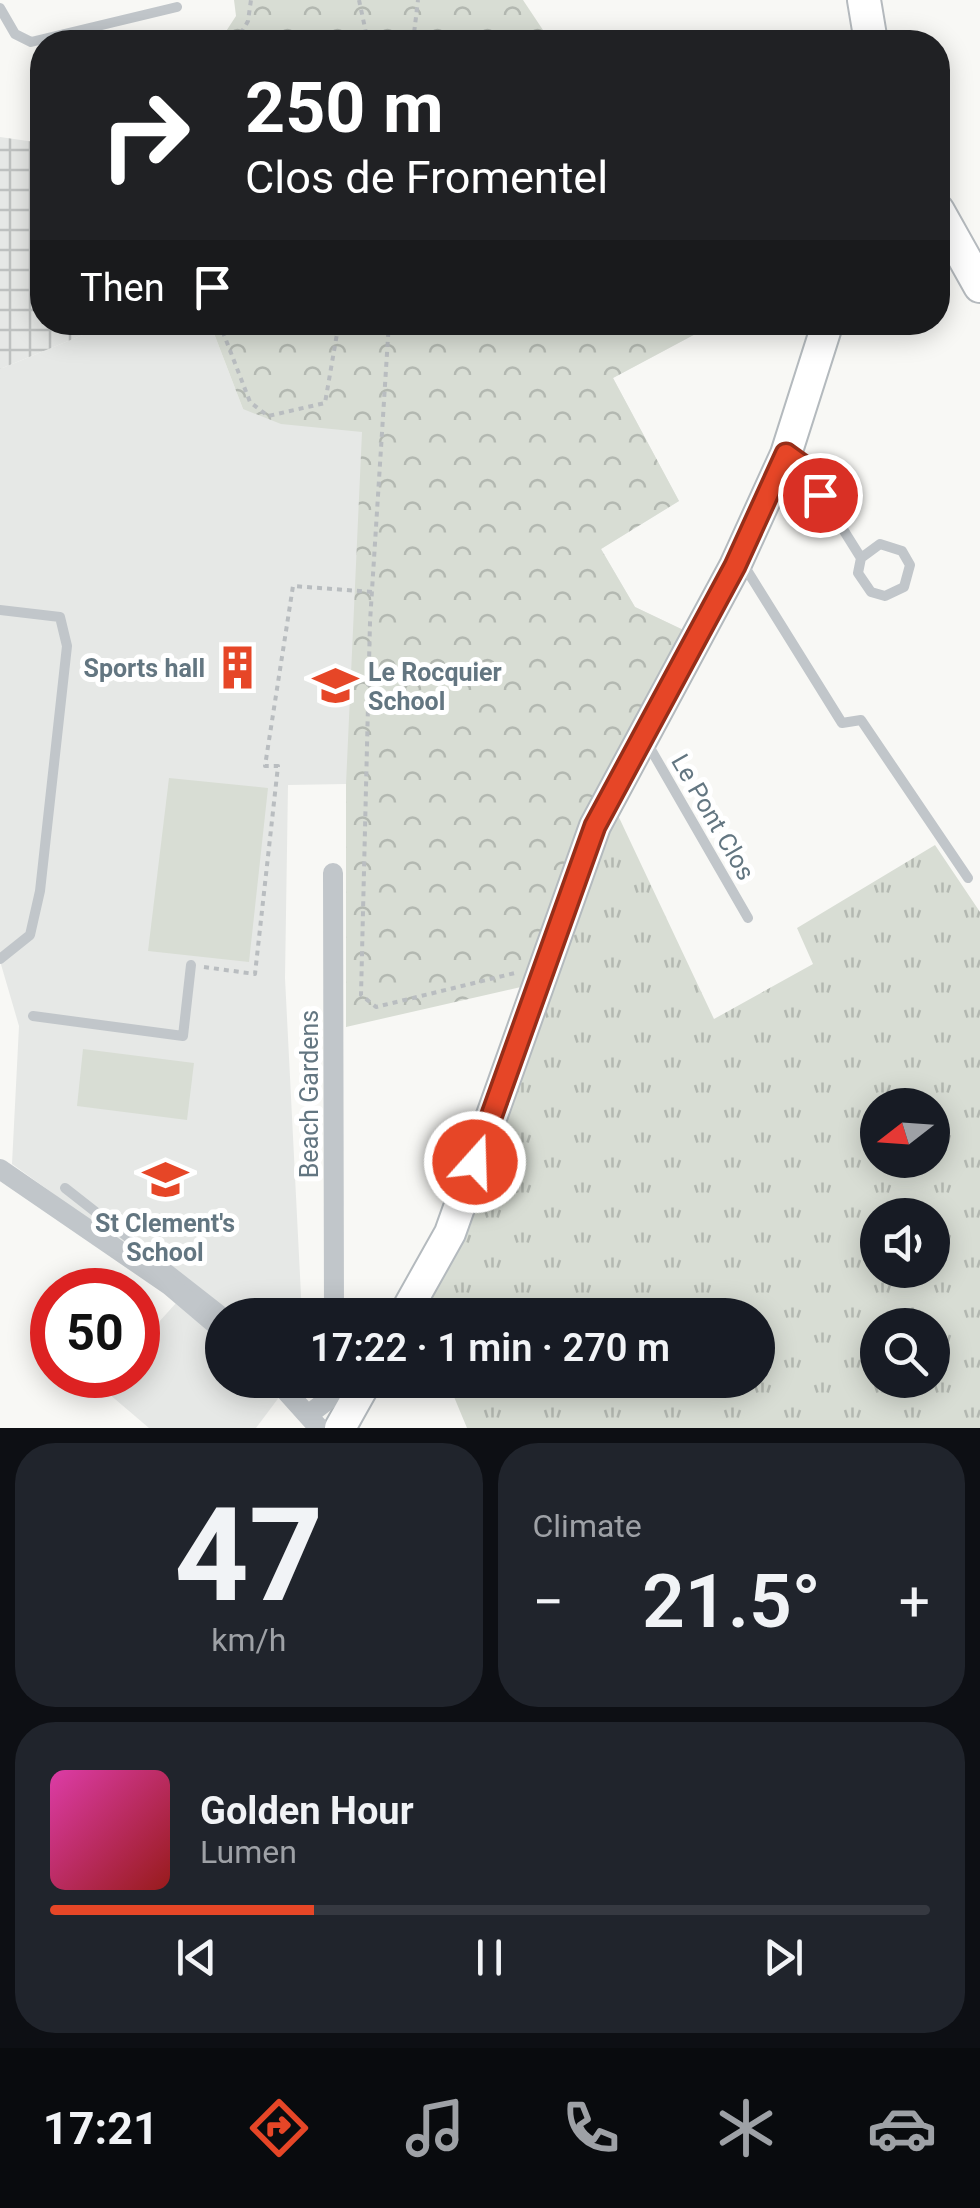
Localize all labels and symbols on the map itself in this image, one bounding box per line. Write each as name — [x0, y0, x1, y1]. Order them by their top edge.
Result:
pin — [778, 453, 863, 538]
building icon: Sports hall — [214, 644, 262, 692]
place label: Sports hall — [84, 654, 205, 683]
place label: Le Rocquier School — [368, 658, 502, 716]
school or university icon: Le Rocquier School — [311, 662, 359, 710]
street label: Le Pont Clos — [665, 749, 761, 885]
street label: Beach Gardens — [295, 1010, 324, 1178]
north arrow — [860, 1088, 950, 1178]
position arrow — [423, 1110, 527, 1214]
school or university icon: St Clement's School — [141, 1155, 189, 1203]
place label: St Clement's School — [95, 1209, 235, 1267]
speed limit sign: 50 — [30, 1268, 160, 1398]

